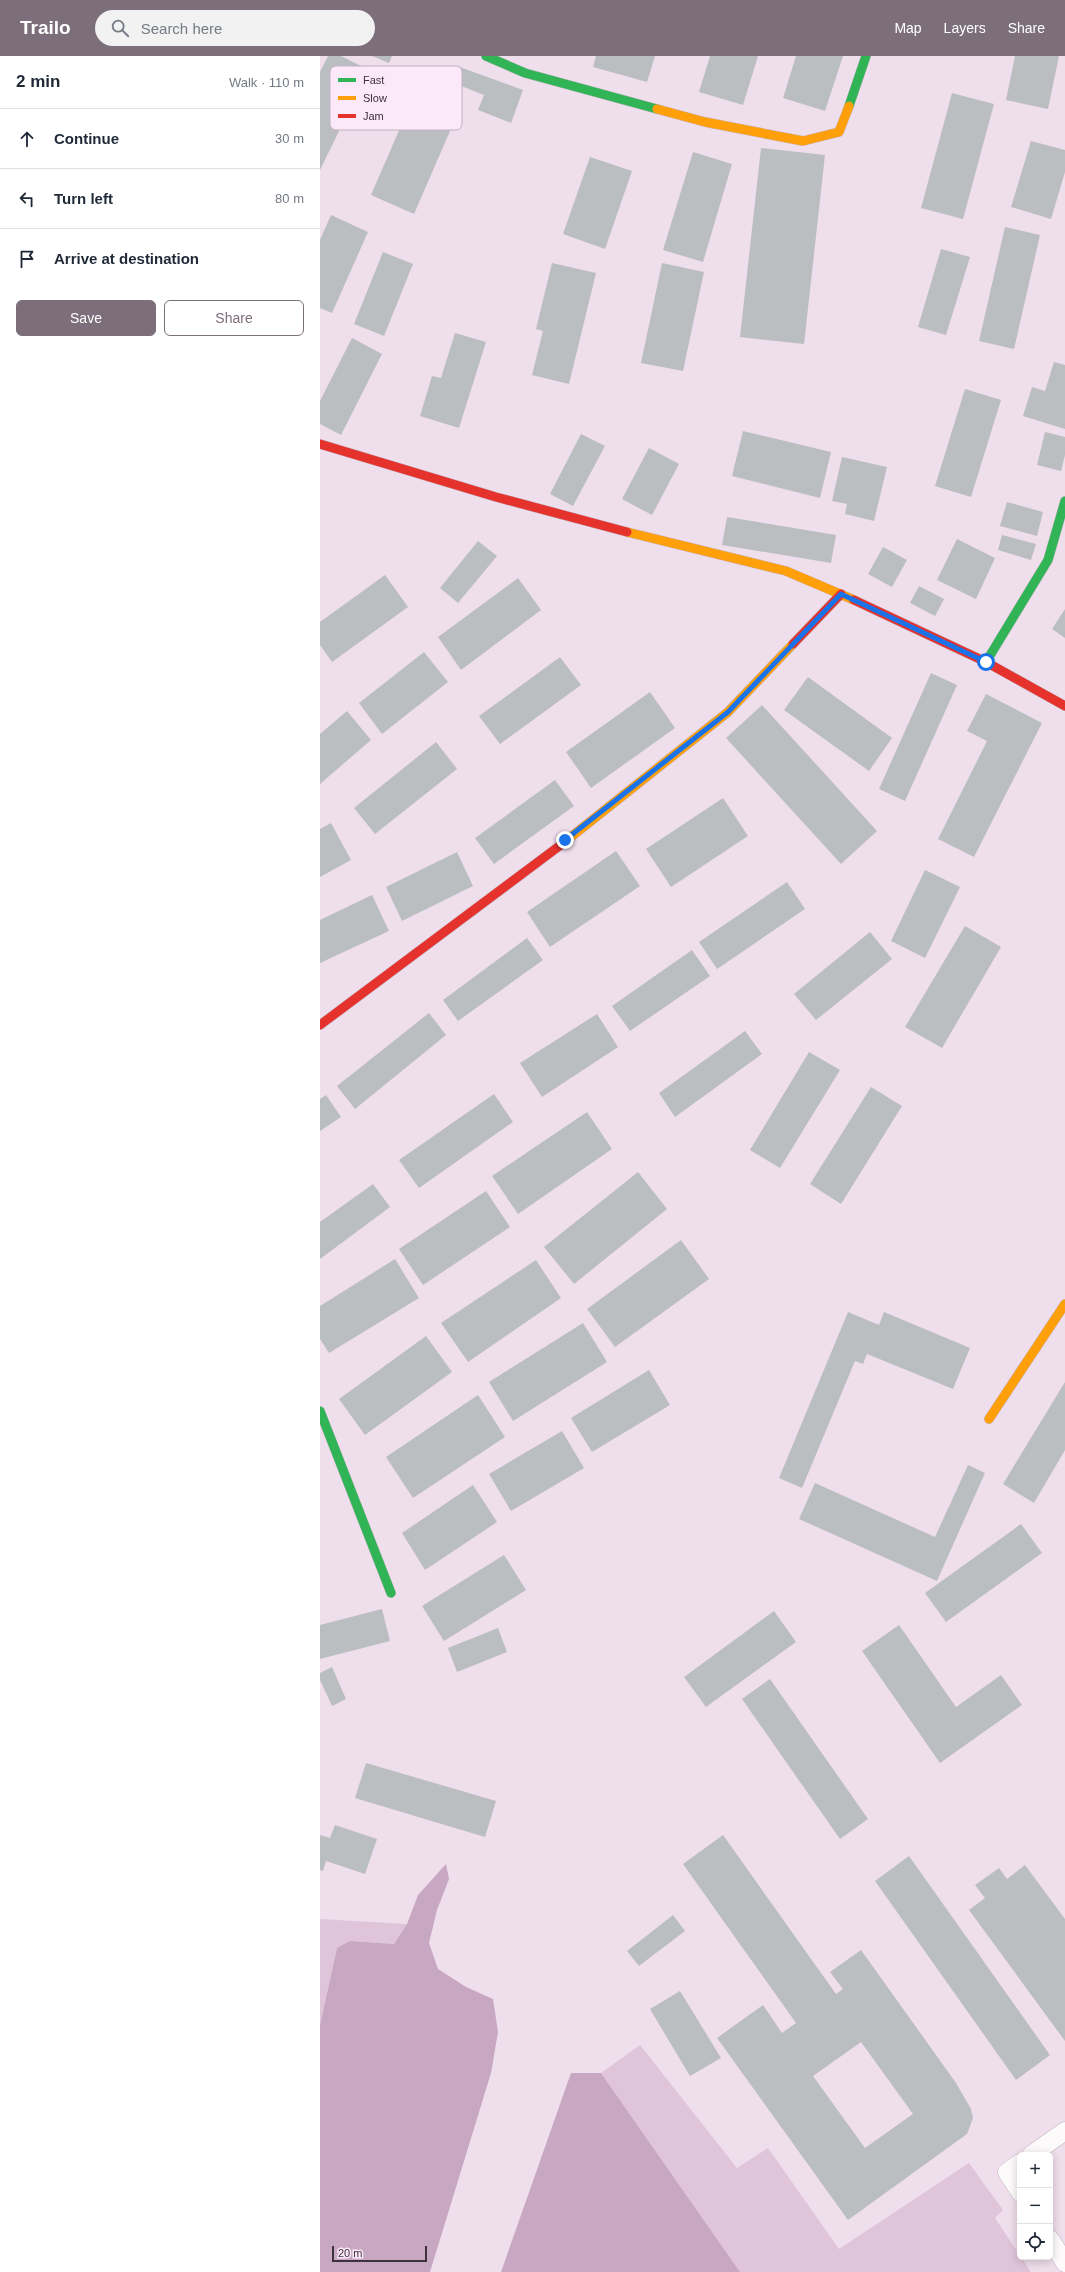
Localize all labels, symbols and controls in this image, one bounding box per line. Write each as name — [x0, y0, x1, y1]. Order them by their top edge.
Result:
search box — [95, 10, 375, 46]
text: Trailo — [20, 17, 71, 38]
icon: search — [109, 17, 131, 39]
text: Search here — [141, 20, 222, 37]
text: Map — [894, 20, 922, 36]
text: Layers — [944, 20, 986, 36]
text: Share — [1008, 20, 1045, 36]
legend — [330, 66, 462, 130]
text: 2 min — [16, 72, 60, 91]
text: Fast — [363, 74, 384, 86]
text: Walk · 110 m — [229, 75, 304, 90]
text: Slow — [363, 92, 387, 104]
text: Jam — [363, 110, 384, 122]
icon: ahead — [16, 128, 38, 150]
text: Continue — [54, 130, 119, 147]
text: 30 m — [275, 131, 304, 146]
icon: left — [16, 188, 38, 210]
text: Turn left — [54, 190, 113, 207]
text: 80 m — [275, 191, 304, 206]
icon: arrive — [16, 248, 38, 270]
text: Arrive at destination — [54, 250, 199, 267]
button: Save — [16, 300, 156, 336]
button: Share — [164, 300, 304, 336]
route start — [977, 653, 995, 671]
route end — [556, 831, 574, 849]
map controls — [1017, 2152, 1053, 2260]
button: + — [1017, 2152, 1053, 2188]
button: − — [1017, 2188, 1053, 2224]
button: locate — [1017, 2224, 1053, 2260]
scale bar — [332, 2244, 427, 2263]
text: 20 m — [338, 2247, 362, 2259]

